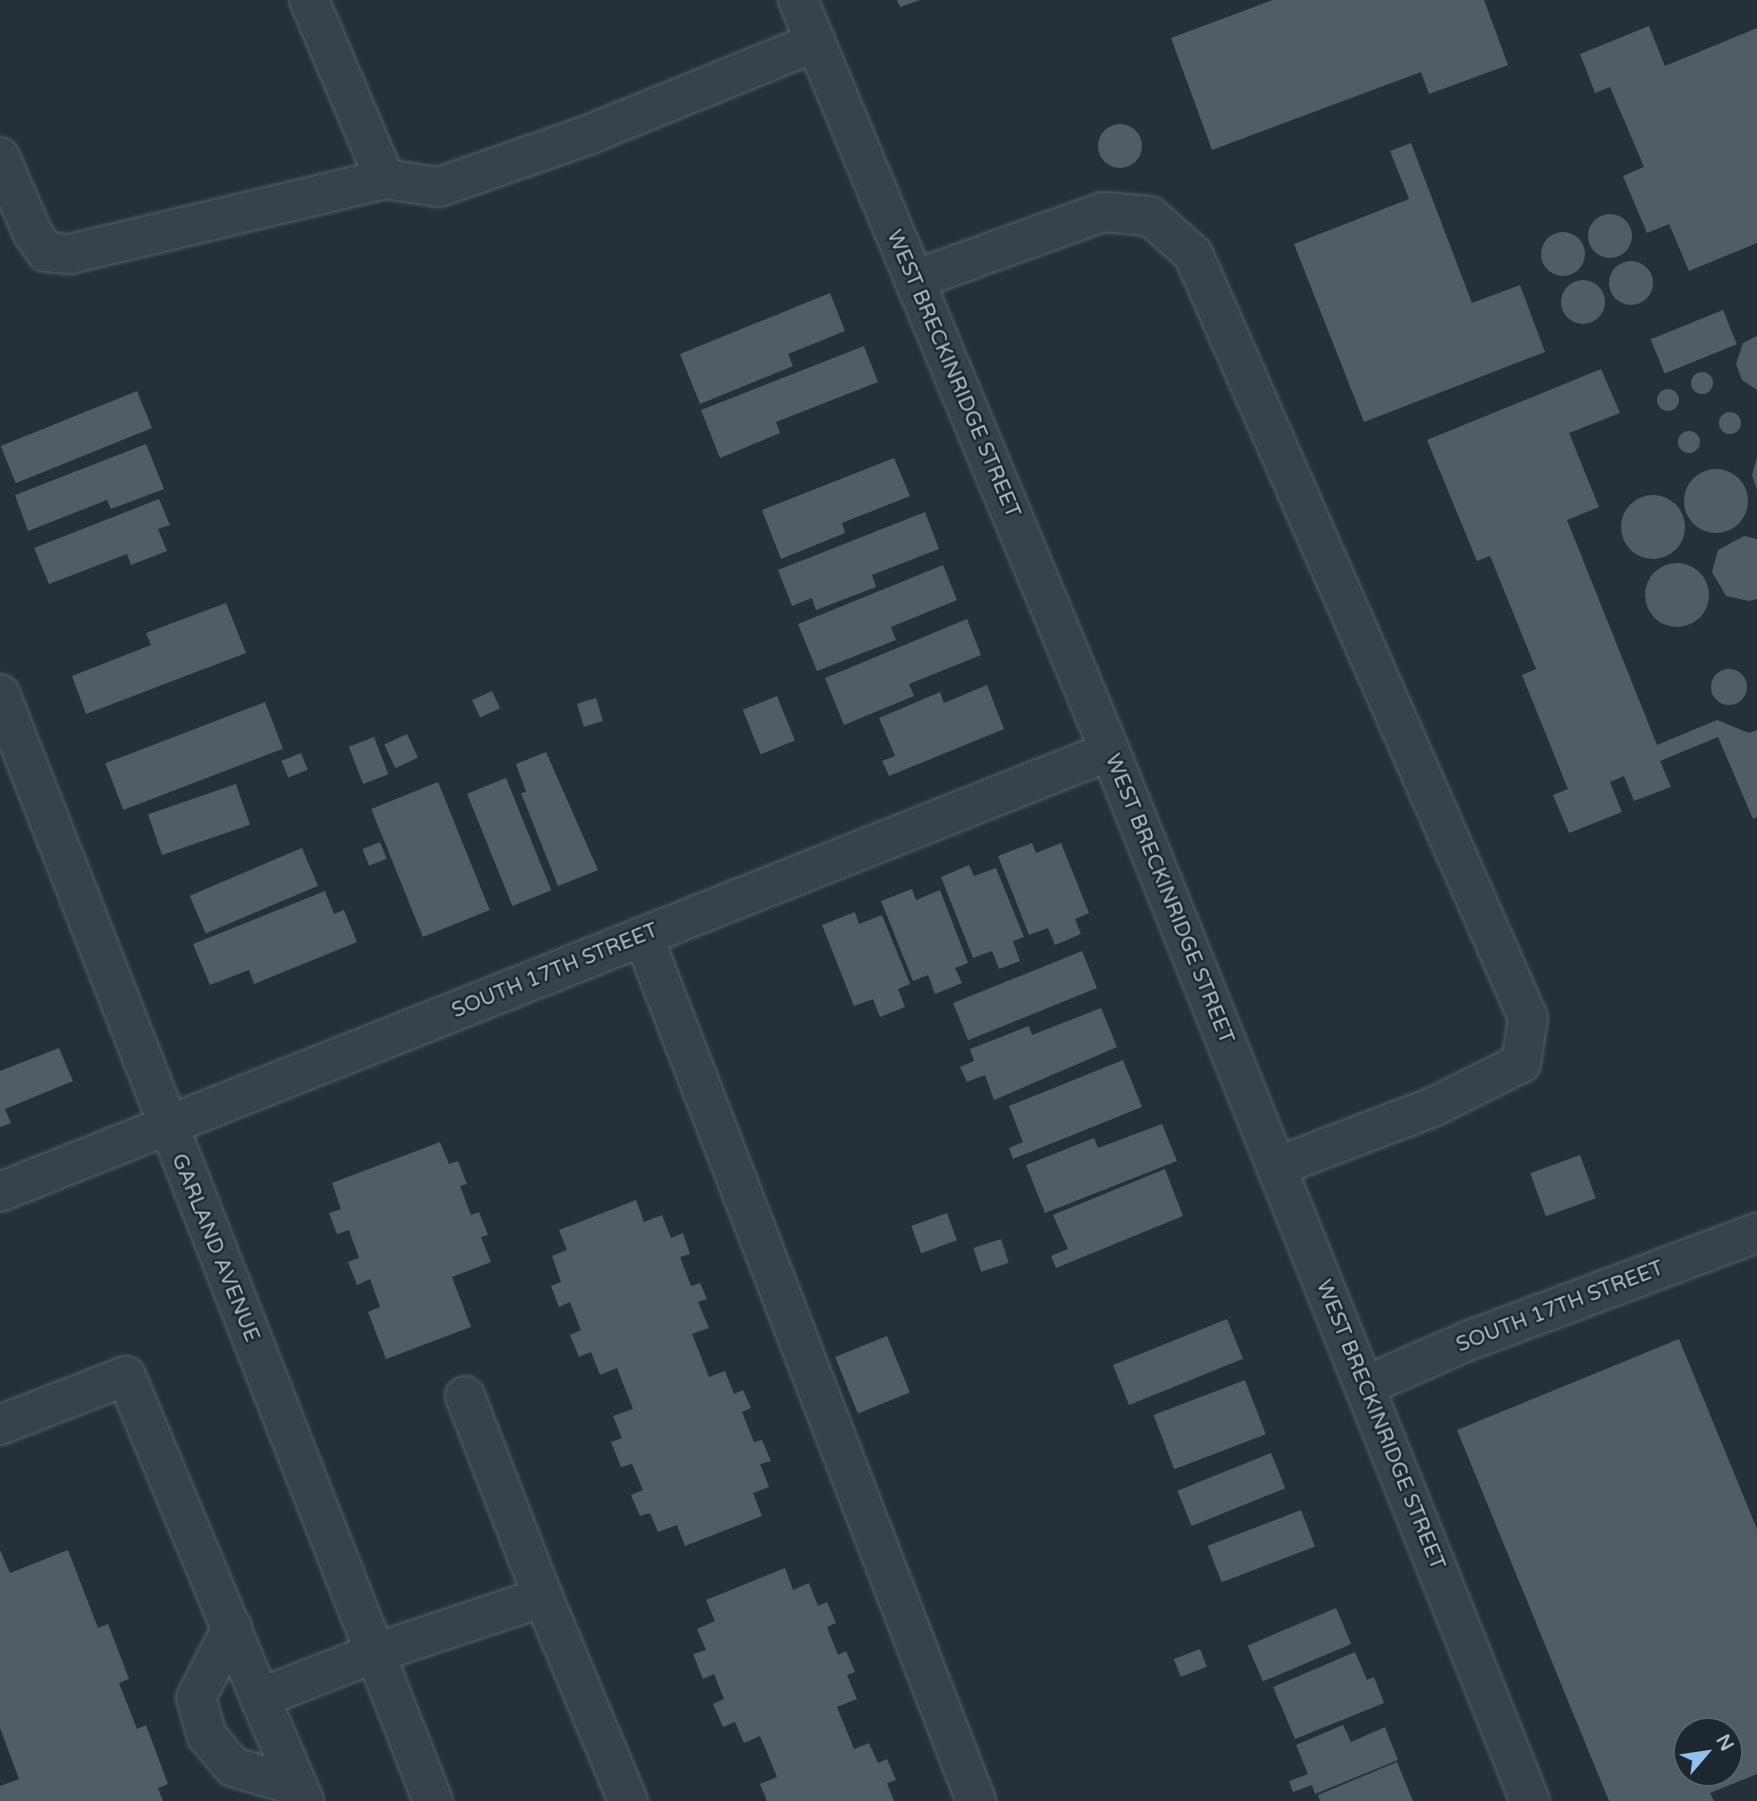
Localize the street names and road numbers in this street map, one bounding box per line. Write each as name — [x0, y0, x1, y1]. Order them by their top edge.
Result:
street label: WEST BRECKINRIDGE STREET — [881, 226, 1025, 522]
street label: WEST BRECKINRIDGE STREET — [1099, 750, 1239, 1048]
street label: SOUTH 17TH STREET — [448, 918, 662, 1024]
street label: GARLAND AVENUE — [166, 1150, 264, 1346]
street label: SOUTH 17TH STREET — [1453, 1256, 1667, 1358]
street label: WEST BRECKINRIDGE STREET — [1310, 1276, 1450, 1574]

